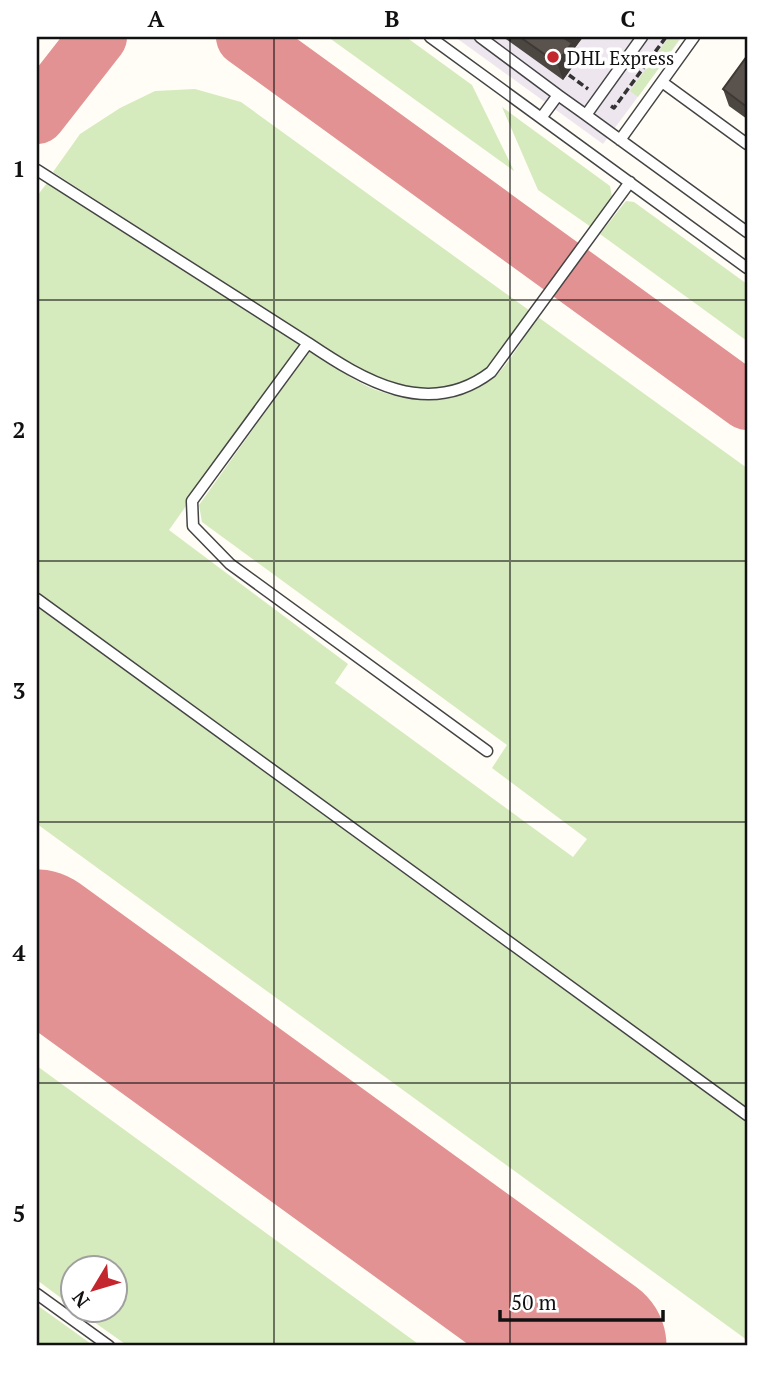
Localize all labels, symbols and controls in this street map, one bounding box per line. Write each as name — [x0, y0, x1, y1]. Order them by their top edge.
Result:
text: A — [148, 3, 165, 34]
text: B — [385, 3, 400, 34]
text: C — [621, 3, 636, 34]
place label: DHL Express — [567, 45, 674, 70]
marker: DHL Express — [545, 49, 561, 65]
text: 1 — [13, 153, 26, 184]
text: 2 — [13, 414, 26, 445]
text: 3 — [13, 675, 26, 706]
text: 4 — [13, 937, 26, 968]
text: 5 — [13, 1198, 26, 1229]
north arrow — [60, 1254, 130, 1324]
scale bar — [500, 1278, 663, 1322]
text: N — [66, 1286, 94, 1313]
text: 50 m — [511, 1288, 557, 1316]

